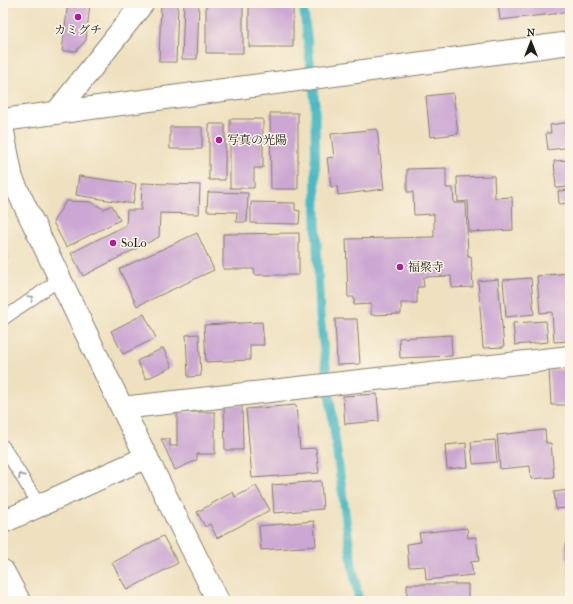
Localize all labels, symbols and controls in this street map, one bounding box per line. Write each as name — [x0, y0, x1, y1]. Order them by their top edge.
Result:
marker: カミグチ — [73, 12, 83, 22]
north arrow — [511, 22, 551, 62]
place label: カミグチ — [54, 23, 102, 37]
text: N — [527, 26, 536, 39]
place label: 写真の光陽 — [227, 133, 287, 147]
marker: 写真の光陽 — [214, 135, 224, 145]
place label: SoLo — [121, 236, 147, 250]
marker: SoLo — [108, 238, 118, 248]
place label: 福聚寺 — [408, 260, 444, 274]
marker: 福聚寺 — [395, 262, 405, 272]
one-way arrow — [27, 295, 34, 303]
one-way arrow — [18, 473, 26, 480]

